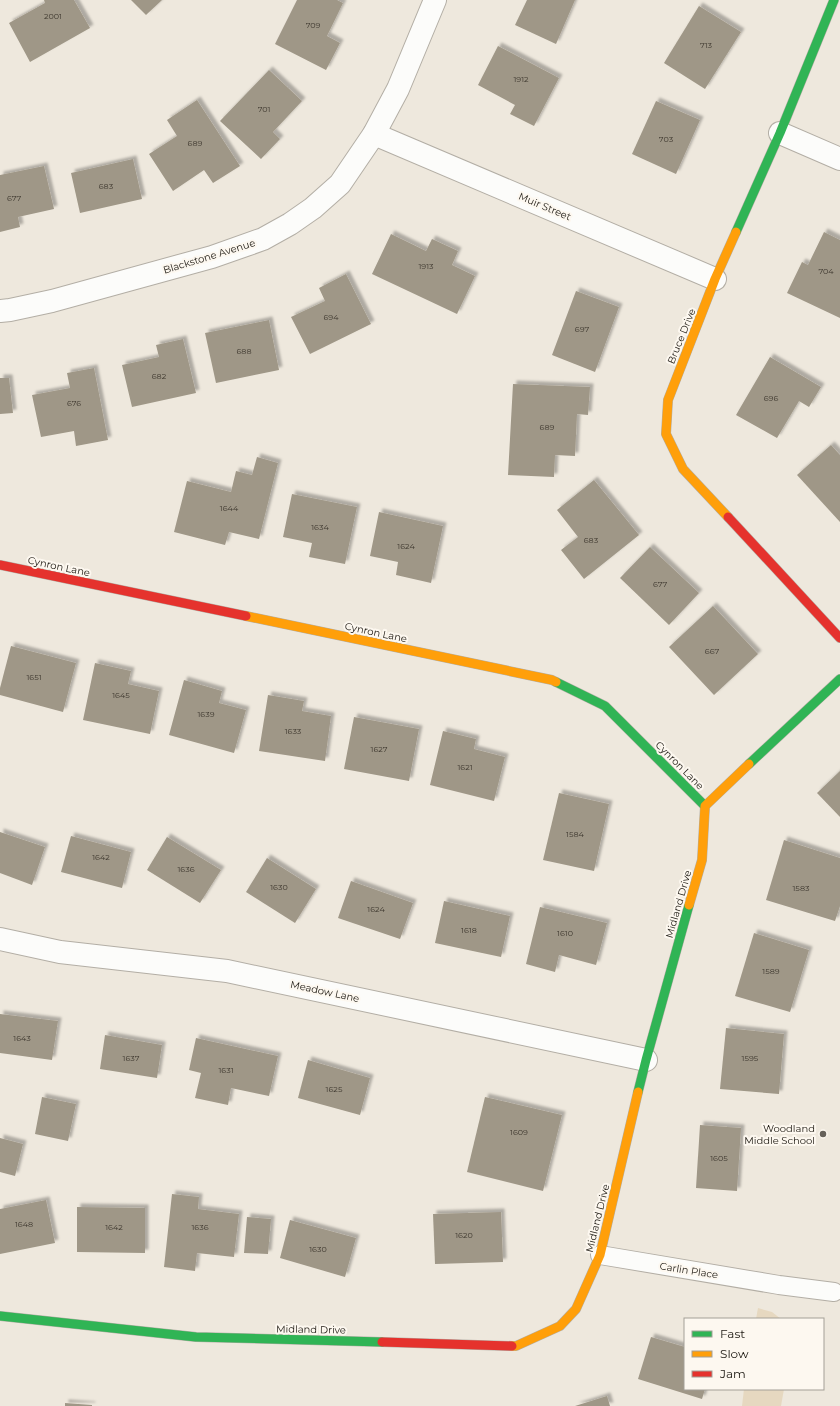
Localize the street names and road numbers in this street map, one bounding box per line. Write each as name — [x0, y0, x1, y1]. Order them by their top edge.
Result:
street label: Muir Street — [517, 190, 573, 223]
street label: Blackstone Avenue — [161, 236, 257, 277]
street label: Bruce Drive — [664, 307, 698, 366]
street label: Cynron Lane — [27, 554, 91, 579]
street label: Cynron Lane — [344, 620, 408, 645]
street label: Cynron Lane — [653, 738, 707, 792]
street label: Midland Drive — [663, 869, 694, 940]
street label: Meadow Lane — [289, 978, 361, 1005]
street label: Midland Drive — [583, 1183, 612, 1254]
street label: Carlin Place — [659, 1259, 719, 1282]
street label: Midland Drive — [276, 1322, 346, 1337]

